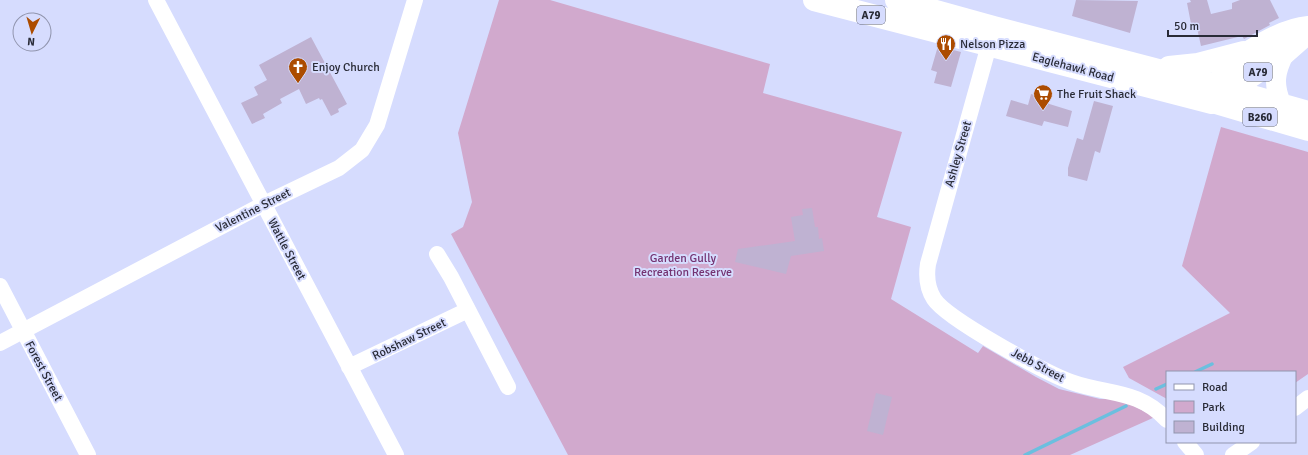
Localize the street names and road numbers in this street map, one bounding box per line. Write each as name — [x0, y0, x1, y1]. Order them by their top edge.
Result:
road number: A79 — [857, 6, 885, 24]
street label: Eaglehawk Road — [1030, 49, 1115, 86]
road number: A79 — [1244, 63, 1272, 81]
road number: B260 — [1243, 108, 1277, 126]
street label: Ashley Street — [942, 119, 975, 189]
street label: Valentine Street — [213, 185, 293, 236]
street label: Wattle Street — [264, 216, 309, 283]
street label: Robshaw Street — [370, 315, 448, 364]
street label: Forest Street — [22, 339, 66, 404]
street label: Jebb Street — [1009, 345, 1067, 386]

